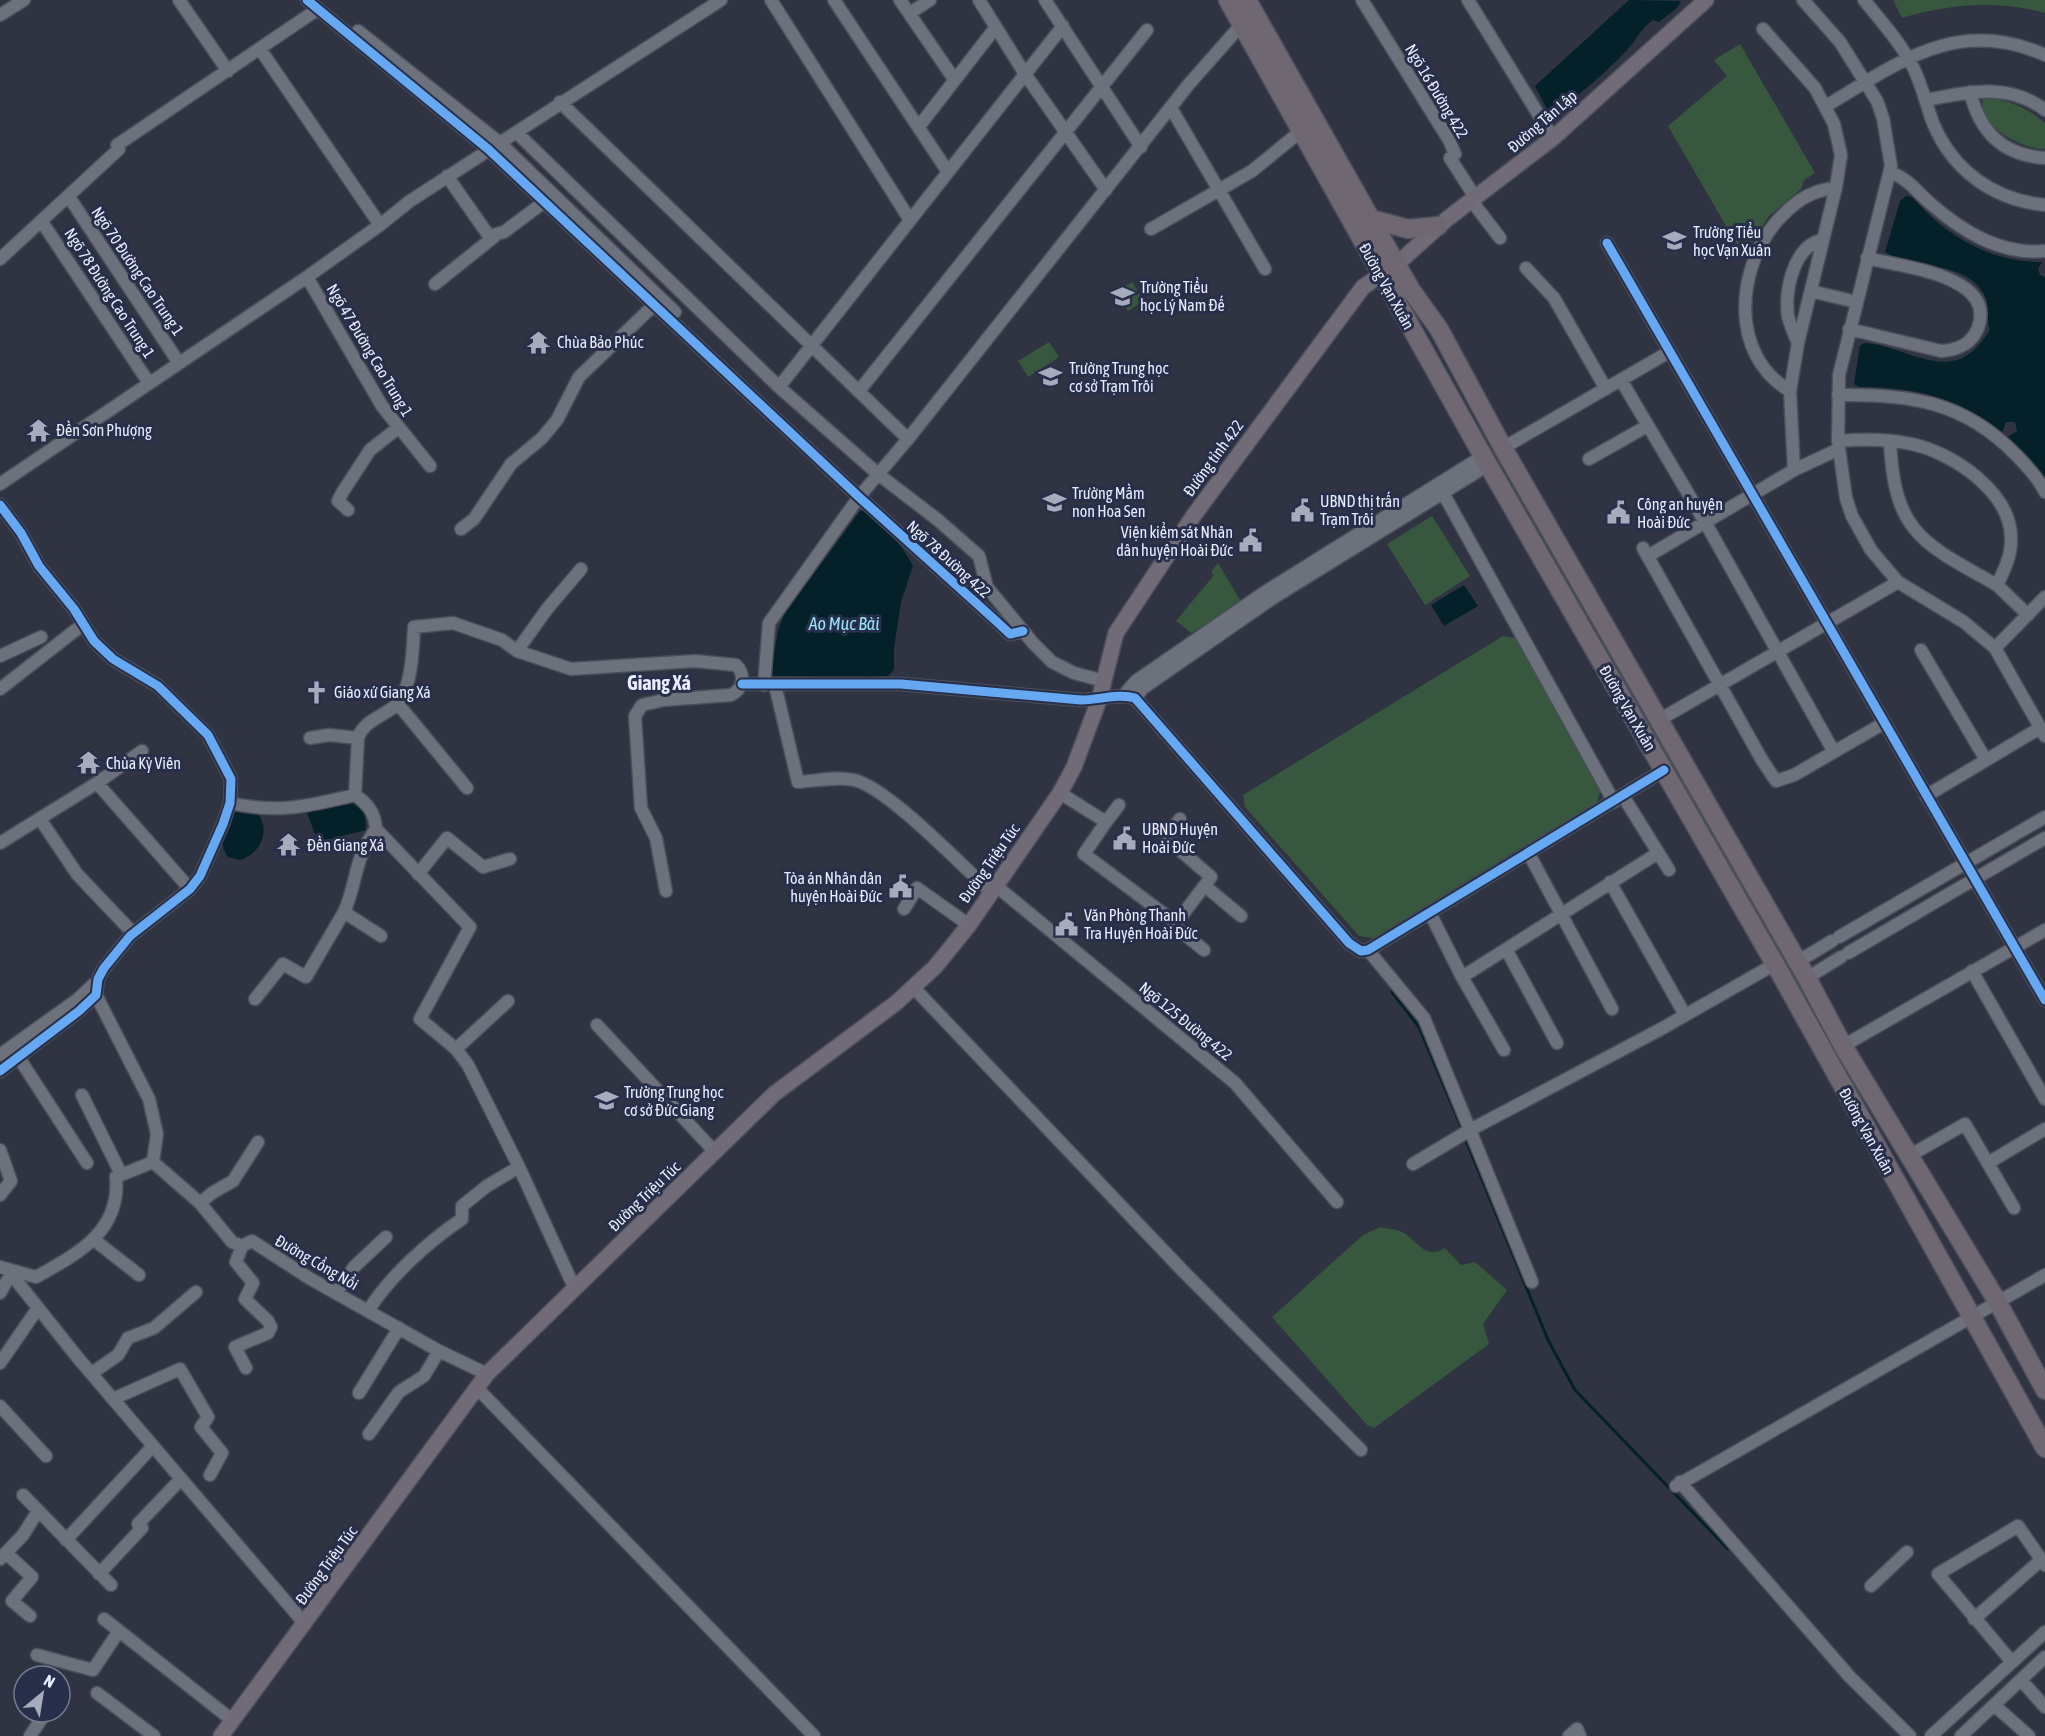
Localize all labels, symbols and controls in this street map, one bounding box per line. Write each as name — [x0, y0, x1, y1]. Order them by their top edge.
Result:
street label: Ngõ 16 Đường 422 — [1401, 41, 1472, 142]
street label: Đường Tân Lập — [1504, 86, 1581, 157]
street label: Ngõ 70 Đường Cao Trung 1 — [87, 203, 188, 339]
place label: Trường Tiểu học Vạn Xuân — [1693, 222, 1771, 259]
street label: Ngõ 78 Đường Cao Trung 1 — [60, 225, 159, 362]
school or university icon: Trường Tiểu học Vạn Xuân — [1662, 228, 1688, 254]
street label: Đường Vạn Xuân — [1355, 240, 1418, 333]
place label: Trường Tiểu học Lý Nam Đế — [1140, 277, 1225, 315]
street label: Ngõ 47 Đường Cao Trung 1 — [322, 281, 417, 420]
school or university icon: Trường Tiểu học Lý Nam Đế — [1109, 283, 1135, 309]
temple icon: Chùa Bảo Phúc — [526, 329, 552, 355]
place label: Chùa Bảo Phúc — [557, 333, 643, 351]
place label: Trường Trung học cơ sở Trạm Trôi — [1069, 359, 1168, 395]
school or university icon: Trường Trung học cơ sở Trạm Trôi — [1038, 364, 1064, 390]
street label: Đường tỉnh 422 — [1179, 416, 1247, 500]
temple icon: Đền Sơn Phượng — [25, 417, 51, 443]
place label: Đền Sơn Phượng — [56, 420, 152, 440]
place label: Trường Mầm non Hoa Sen — [1072, 483, 1145, 520]
school or university icon: Trường Mầm non Hoa Sen — [1041, 489, 1067, 515]
place label: UBND thị trấn Trạm Trôi — [1320, 491, 1400, 528]
place label: Công an huyện Hoài Đức — [1637, 495, 1723, 531]
public building icon: UBND thị trấn Trạm Trôi — [1289, 497, 1315, 523]
public building icon: Công an huyện Hoài Đức — [1606, 500, 1632, 526]
street label: Ngõ 78 Đường 422 — [903, 517, 995, 602]
place label: Viện kiểm sát Nhân dân huyện Hoài Đức — [1116, 522, 1233, 560]
public building icon: Viện kiểm sát Nhân dân huyện Hoài Đức — [1238, 528, 1264, 554]
water label: Ao Mục Bài — [808, 613, 879, 634]
street label: Đường Vạn Xuân — [1595, 662, 1660, 755]
district label: Giang Xá — [627, 671, 691, 694]
church icon: Giáo xứ Giang Xá — [303, 679, 329, 705]
place label: Giáo xứ Giang Xá — [334, 683, 431, 702]
temple icon: Chùa Kỳ Viên — [75, 750, 101, 776]
place label: Chùa Kỳ Viên — [106, 754, 181, 773]
street label: Đường Triệu Túc — [955, 820, 1024, 907]
place label: UBND Huyện Hoài Đức — [1142, 820, 1218, 856]
public building icon: UBND Huyện Hoài Đức — [1111, 825, 1137, 851]
temple icon: Đền Giang Xá — [276, 832, 302, 858]
place label: Đền Giang Xá — [307, 835, 384, 855]
place label: Tòa án Nhân dân huyện Hoài Đức — [784, 869, 882, 906]
public building icon: Tòa án Nhân dân huyện Hoài Đức — [887, 874, 913, 900]
place label: Văn Phòng Thanh Tra Huyện Hoài Đức — [1084, 906, 1198, 943]
public building icon: Văn Phòng Thanh Tra Huyện Hoài Đức — [1053, 911, 1079, 937]
street label: Ngõ 125 Đường 422 — [1135, 978, 1236, 1065]
place label: Trường Trung học cơ sở Đức Giang — [624, 1083, 723, 1120]
street label: Đường Vạn Xuân — [1835, 1085, 1898, 1178]
school or university icon: Trường Trung học cơ sở Đức Giang — [593, 1088, 619, 1114]
street label: Đường Triệu Túc — [604, 1157, 684, 1235]
street label: Đường Cổng Nổi — [272, 1230, 362, 1294]
street label: Đường Triệu Túc — [292, 1522, 361, 1608]
north arrow — [12, 1664, 72, 1724]
text: N — [41, 1671, 58, 1691]

